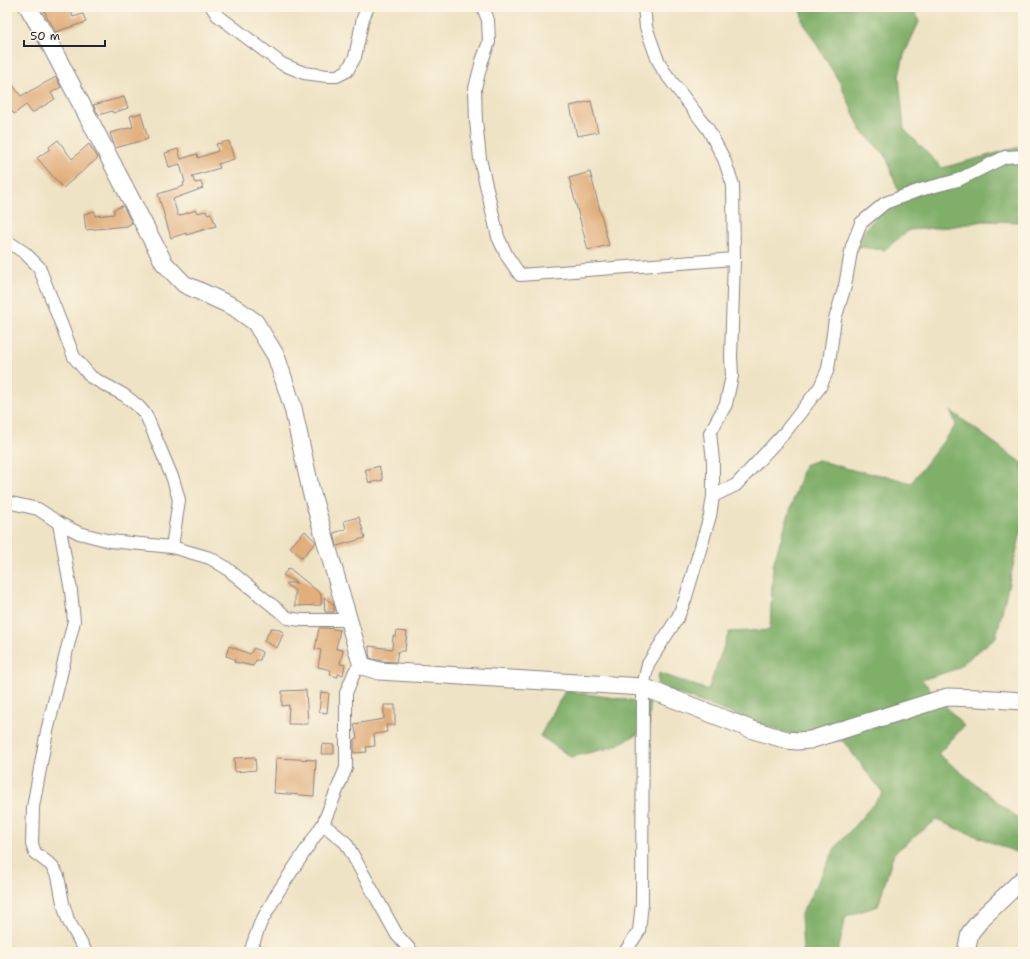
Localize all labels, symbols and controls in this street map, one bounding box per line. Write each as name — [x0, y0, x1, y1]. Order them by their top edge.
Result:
scale bar — [24, 22, 105, 48]
text: 50 m — [30, 28, 60, 44]

